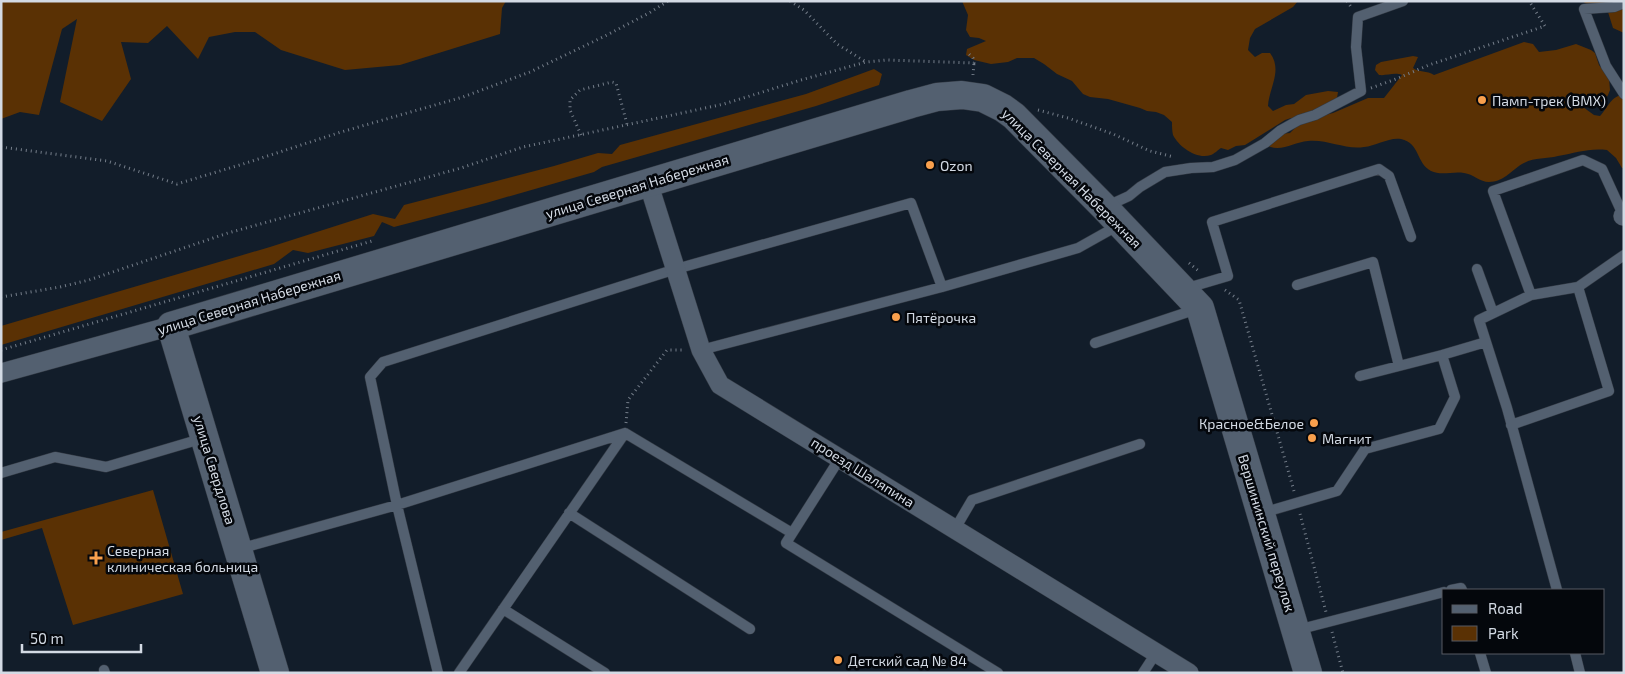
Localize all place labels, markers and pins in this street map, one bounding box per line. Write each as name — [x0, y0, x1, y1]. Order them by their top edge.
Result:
place label: Памп-трек (BMX) — [1492, 92, 1606, 109]
marker: Памп-трек (BMX) — [1476, 94, 1488, 106]
place label: Ozon — [940, 157, 973, 174]
marker: Ozon — [924, 159, 936, 171]
place label: Пятёрочка — [906, 309, 976, 326]
marker: Пятёрочка — [890, 311, 902, 323]
place label: Красное&Белое — [1199, 415, 1304, 432]
marker: Красное&Белое — [1308, 417, 1320, 429]
place label: Магнит — [1322, 430, 1372, 447]
marker: Магнит — [1306, 432, 1318, 444]
place label: Северная клиническая больница — [107, 542, 258, 575]
marker: Северная клиническая больница — [89, 551, 103, 565]
place label: Детский сад № 84 — [848, 652, 967, 669]
marker: Детский сад № 84 — [832, 654, 844, 666]

